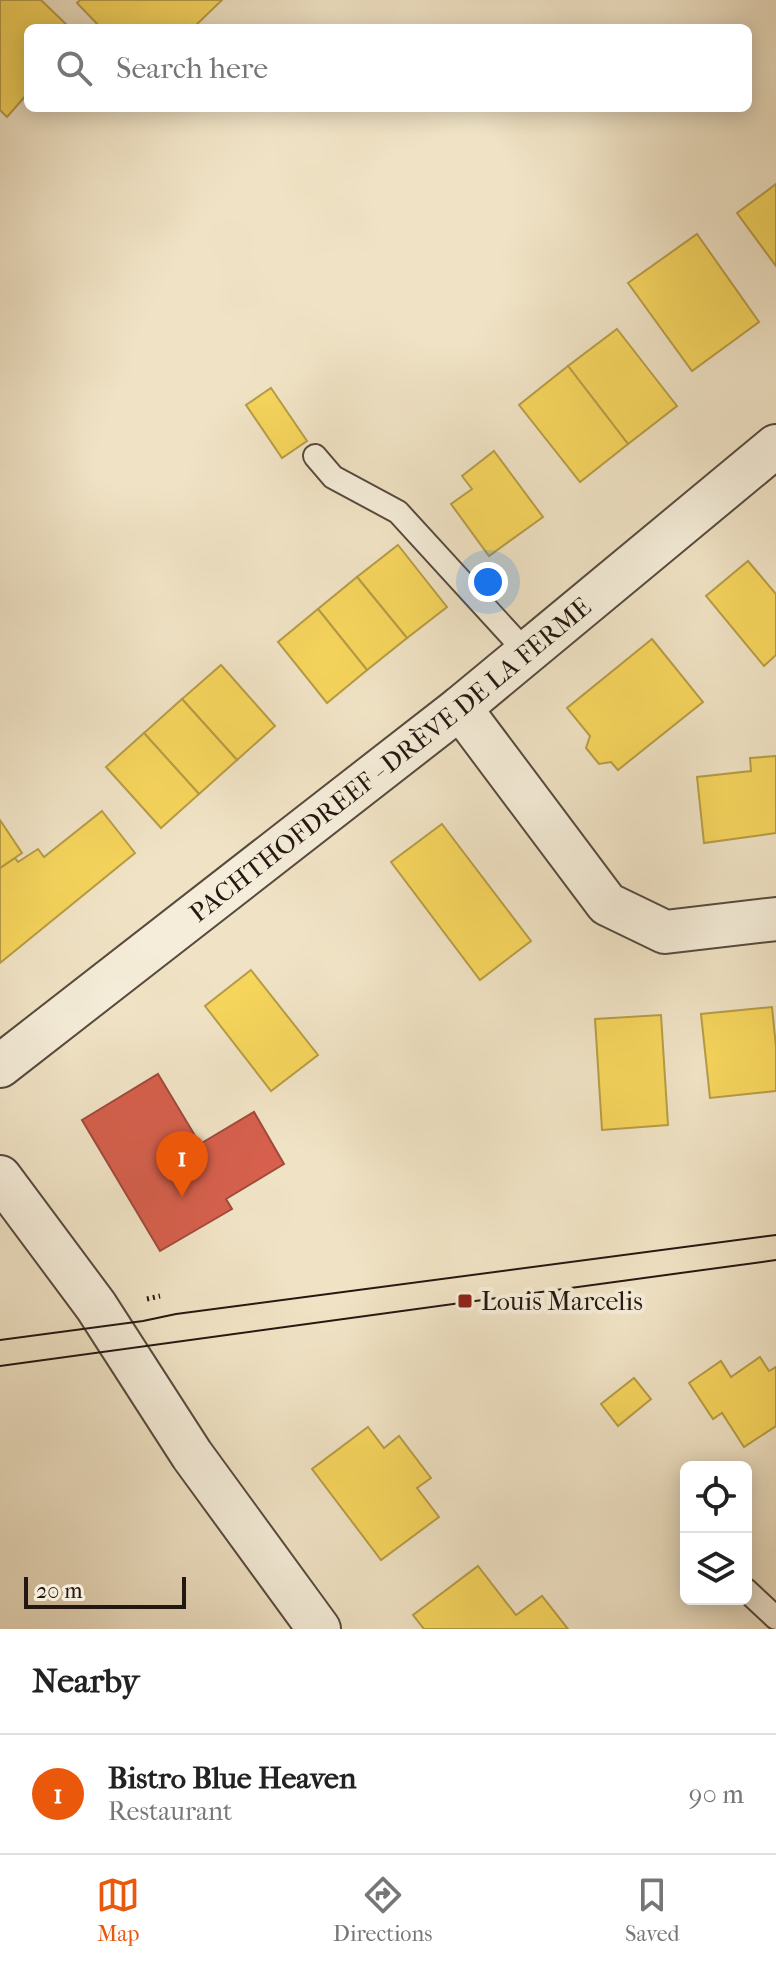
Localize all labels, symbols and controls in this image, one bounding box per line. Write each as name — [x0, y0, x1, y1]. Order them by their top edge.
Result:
search box — [24, 24, 752, 112]
icon: search — [52, 46, 96, 90]
text: Search here — [116, 51, 268, 86]
your location — [468, 562, 508, 602]
street label: PACHTHOFDREEF - DRÈVE DE LA FERME — [183, 591, 597, 929]
pin: 1 — [156, 1131, 208, 1197]
place label: Louis Marcelis — [481, 1286, 643, 1317]
marker: Louis Marcelis — [456, 1292, 474, 1310]
map controls — [680, 1461, 752, 1605]
button: locate — [680, 1461, 752, 1533]
button: layers — [680, 1533, 752, 1605]
scale bar — [24, 1573, 186, 1609]
text: 20 m — [36, 1578, 82, 1604]
text: Nearby — [32, 1661, 139, 1701]
text: Bistro Blue Heaven — [108, 1761, 356, 1796]
text: 1 — [53, 1779, 63, 1810]
text: 90 m — [689, 1779, 744, 1810]
text: Restaurant — [108, 1796, 232, 1827]
tab: Map — [96, 1873, 140, 1947]
tab: Directions — [333, 1873, 432, 1947]
tab: Saved — [625, 1873, 680, 1947]

